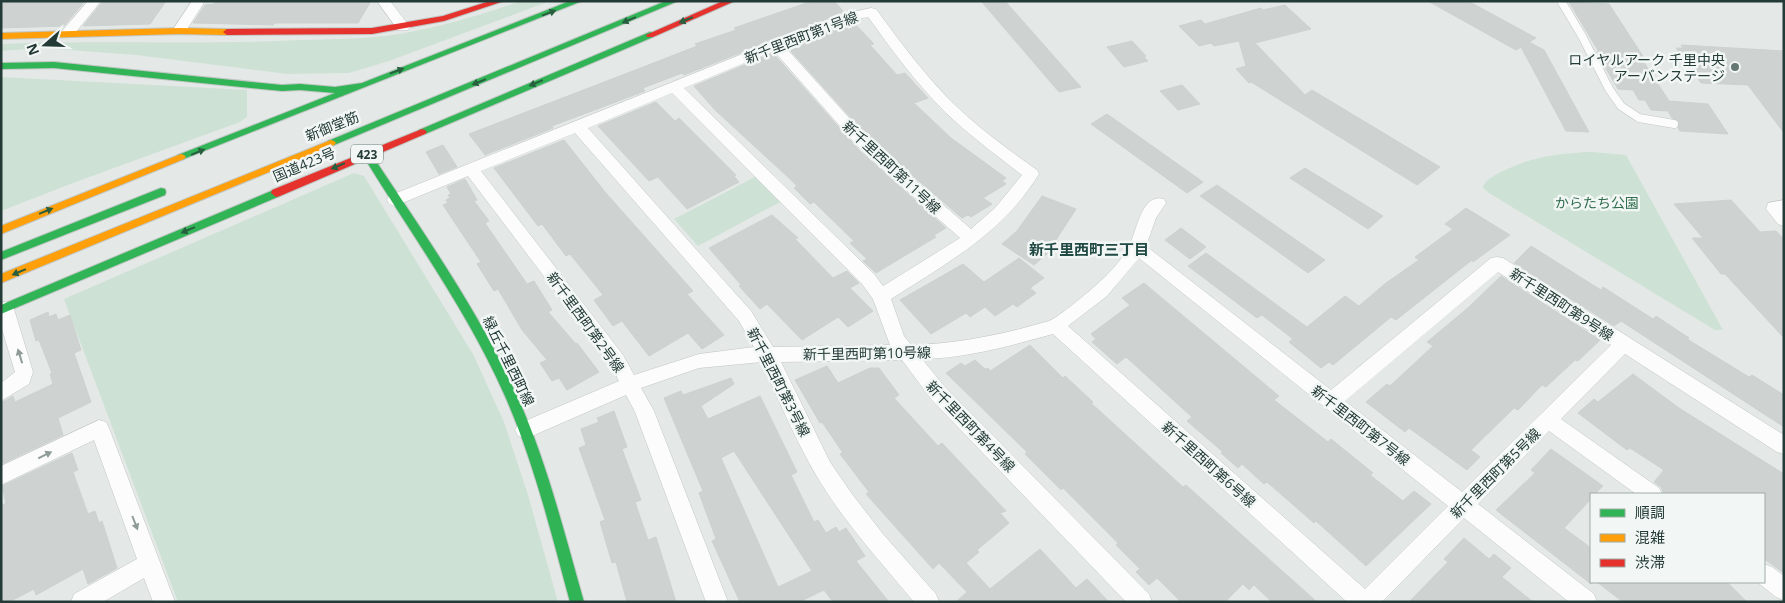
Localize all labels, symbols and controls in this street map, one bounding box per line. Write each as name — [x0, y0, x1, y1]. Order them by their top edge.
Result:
street label: 新千里西町第1号線 — [742, 7, 860, 67]
one-way arrow — [541, 9, 556, 16]
one-way arrow — [621, 16, 636, 24]
one-way arrow — [679, 17, 693, 25]
north arrow — [20, 20, 70, 70]
text: N — [21, 41, 43, 58]
place label: ロイヤルアーク 千里中央 アーバンステージ — [1569, 50, 1725, 85]
marker: ロイヤルアーク 千里中央 アーバンステージ — [1729, 61, 1741, 73]
one-way arrow — [390, 67, 404, 75]
one-way arrow — [472, 78, 486, 86]
one-way arrow — [529, 80, 543, 88]
street label: 新御堂筋 — [302, 107, 362, 145]
street label: 新千里西町第11号線 — [839, 116, 945, 218]
street label: 国道423号 — [270, 142, 338, 186]
road number: 423 — [351, 144, 383, 164]
one-way arrow — [191, 148, 206, 156]
one-way arrow — [331, 163, 345, 171]
park label: からたち公園 — [1555, 193, 1639, 212]
one-way arrow — [39, 207, 54, 215]
one-way arrow — [181, 227, 195, 235]
district label: 新千里西町三丁目 — [1029, 239, 1149, 259]
street label: 新千里西町第9号線 — [1506, 263, 1618, 345]
one-way arrow — [12, 268, 26, 276]
street label: 新千里西町第2号線 — [543, 268, 629, 376]
street label: 緑丘千里西町線 — [479, 313, 539, 409]
street label: 新千里西町第3号線 — [743, 324, 815, 440]
street label: 新千里西町第10号線 — [803, 342, 931, 364]
one-way arrow — [15, 348, 23, 363]
street label: 新千里西町第4号線 — [922, 376, 1020, 476]
street label: 新千里西町第7号線 — [1308, 381, 1414, 469]
street label: 新千里西町第6号線 — [1158, 417, 1260, 511]
street label: 新千里西町第5号線 — [1446, 424, 1544, 522]
one-way arrow — [38, 451, 52, 459]
legend — [1590, 493, 1765, 583]
text: 順調 — [1635, 502, 1665, 522]
one-way arrow — [131, 516, 139, 531]
text: 混雑 — [1635, 527, 1665, 547]
text: 渋滞 — [1635, 552, 1665, 572]

